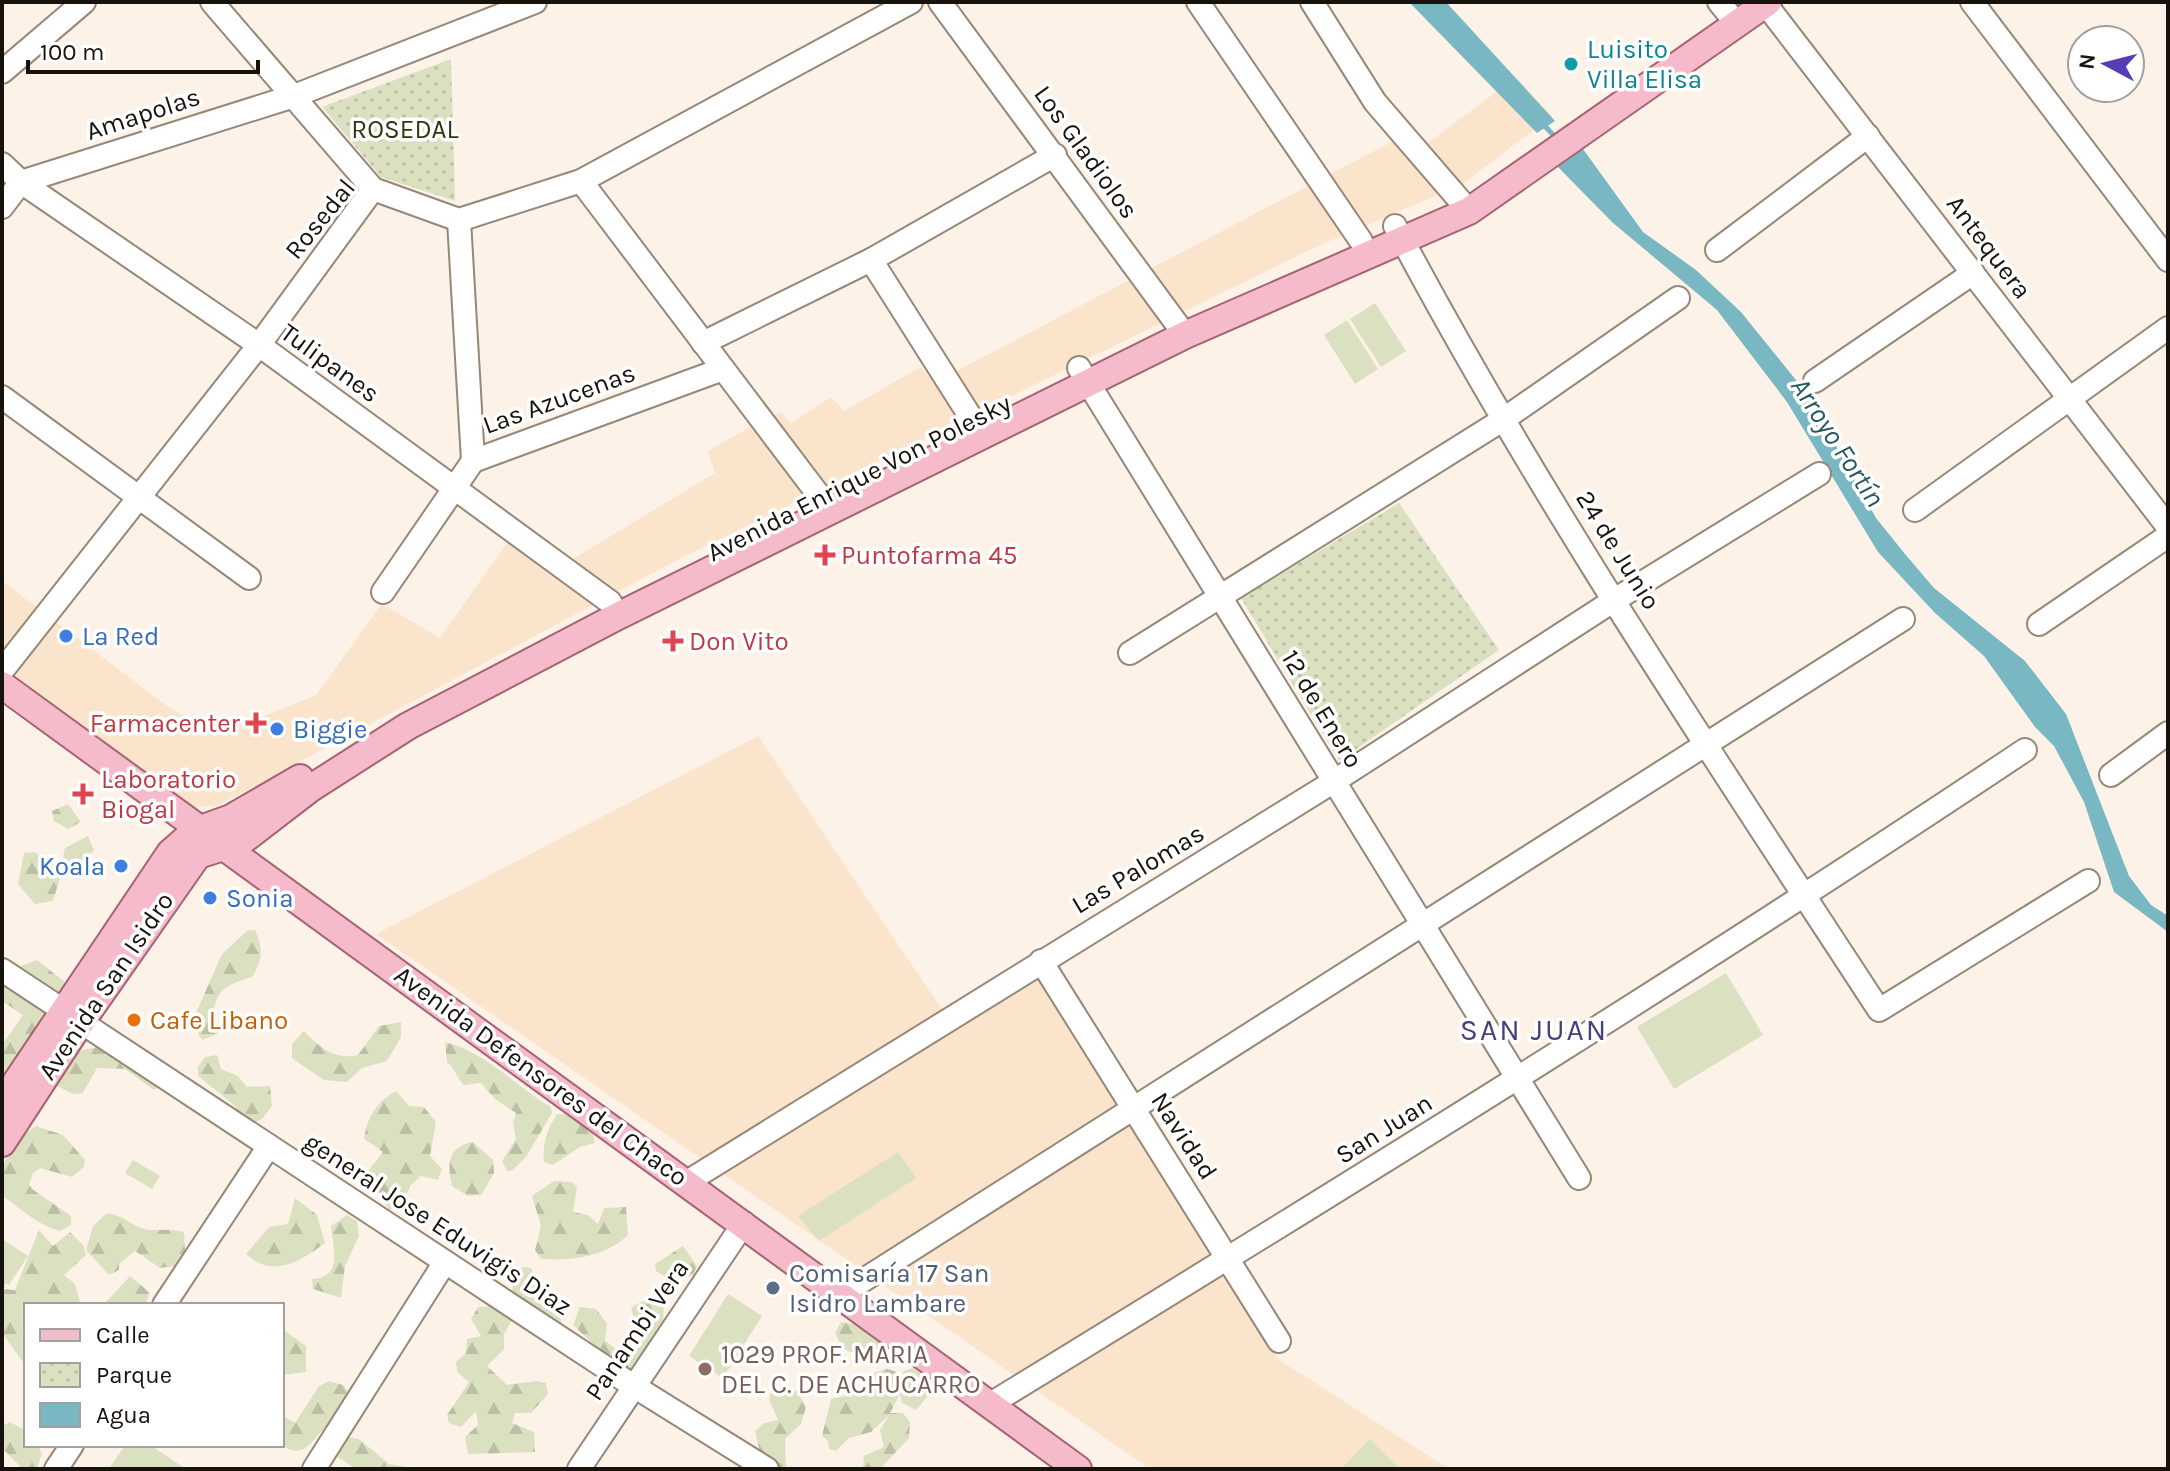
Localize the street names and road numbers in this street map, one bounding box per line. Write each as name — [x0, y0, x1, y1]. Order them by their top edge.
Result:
street label: Los Gladiolos — [1027, 79, 1145, 225]
street label: Amapolas — [82, 81, 204, 147]
street label: Rosedal — [278, 173, 362, 265]
street label: Antequera — [1940, 189, 2038, 305]
street label: Tulipanes — [275, 317, 385, 409]
street label: Las Azucenas — [479, 357, 639, 441]
street label: Avenida Enrique Von Polesky — [702, 388, 1016, 568]
street label: 24 de Junio — [1569, 485, 1667, 615]
street label: 12 de Enero — [1275, 644, 1369, 774]
street label: Las Palomas — [1066, 817, 1210, 921]
street label: Avenida San Isidro — [32, 886, 180, 1086]
street label: Avenida Defensores del Chaco — [388, 959, 694, 1193]
street label: Navidad — [1144, 1086, 1224, 1186]
street label: San Juan — [1330, 1087, 1438, 1171]
street label: general Jose Eduvigis Diaz — [299, 1126, 577, 1322]
street label: Panambi Vera — [579, 1254, 695, 1406]

